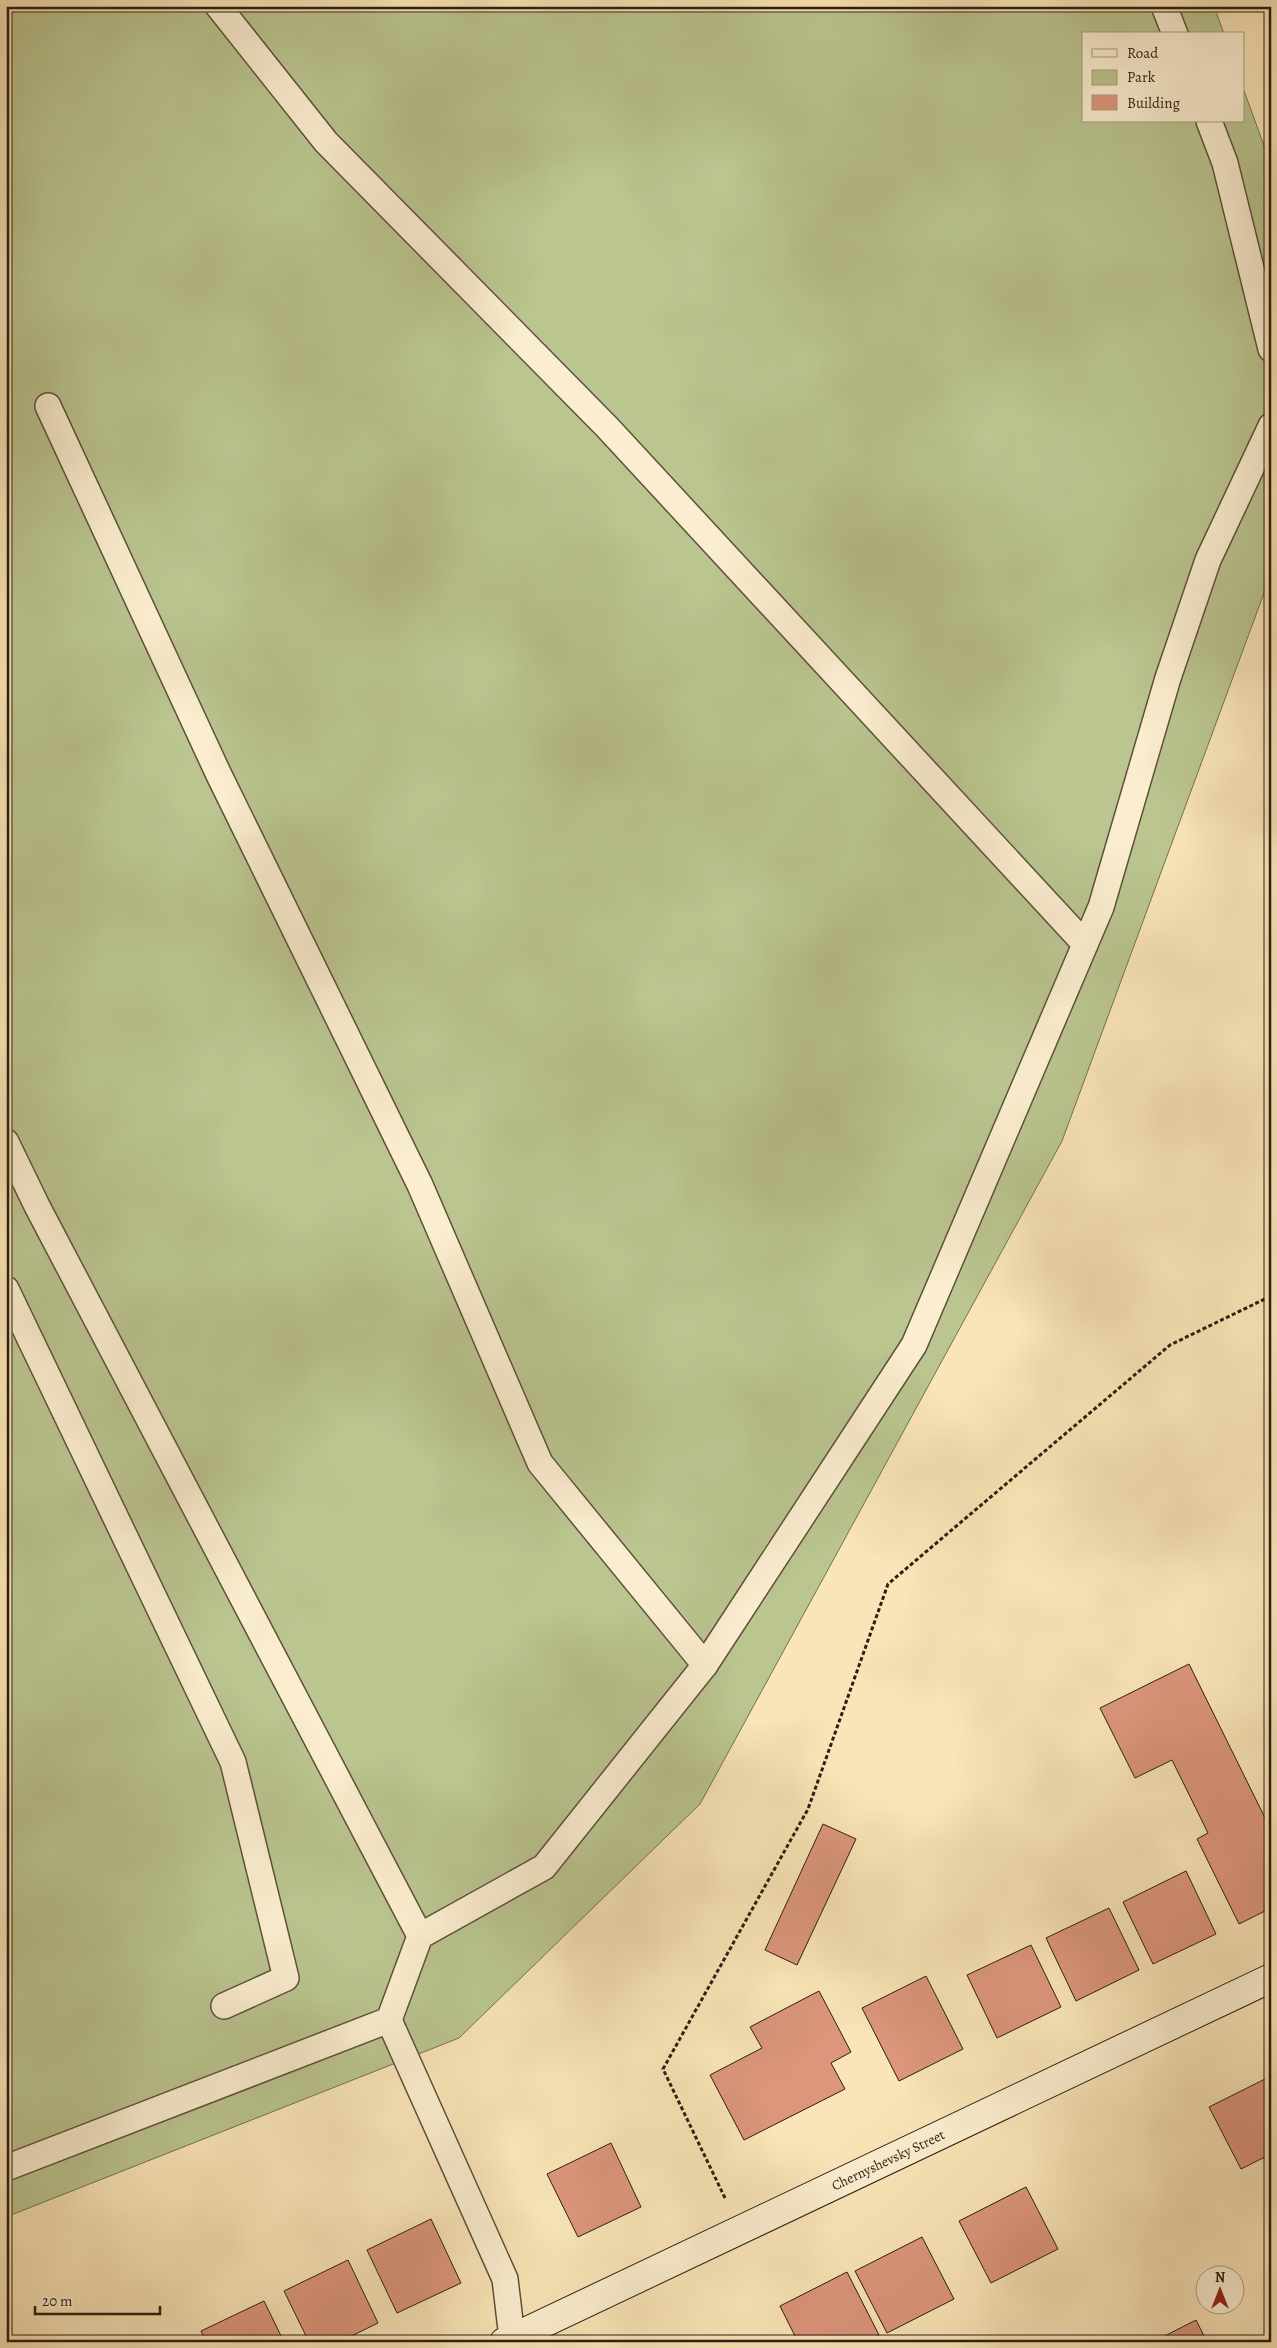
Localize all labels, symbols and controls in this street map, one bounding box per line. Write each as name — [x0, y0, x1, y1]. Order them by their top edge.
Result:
legend — [1082, 32, 1244, 122]
text: Road — [1127, 43, 1159, 63]
text: Park — [1127, 67, 1156, 87]
text: Building — [1127, 93, 1180, 113]
street label: Chernyshevsky Street — [828, 2125, 948, 2195]
north arrow — [1194, 2266, 1244, 2316]
text: N — [1215, 2268, 1225, 2287]
scale bar — [35, 2283, 160, 2315]
text: 20 m — [42, 2291, 73, 2311]

